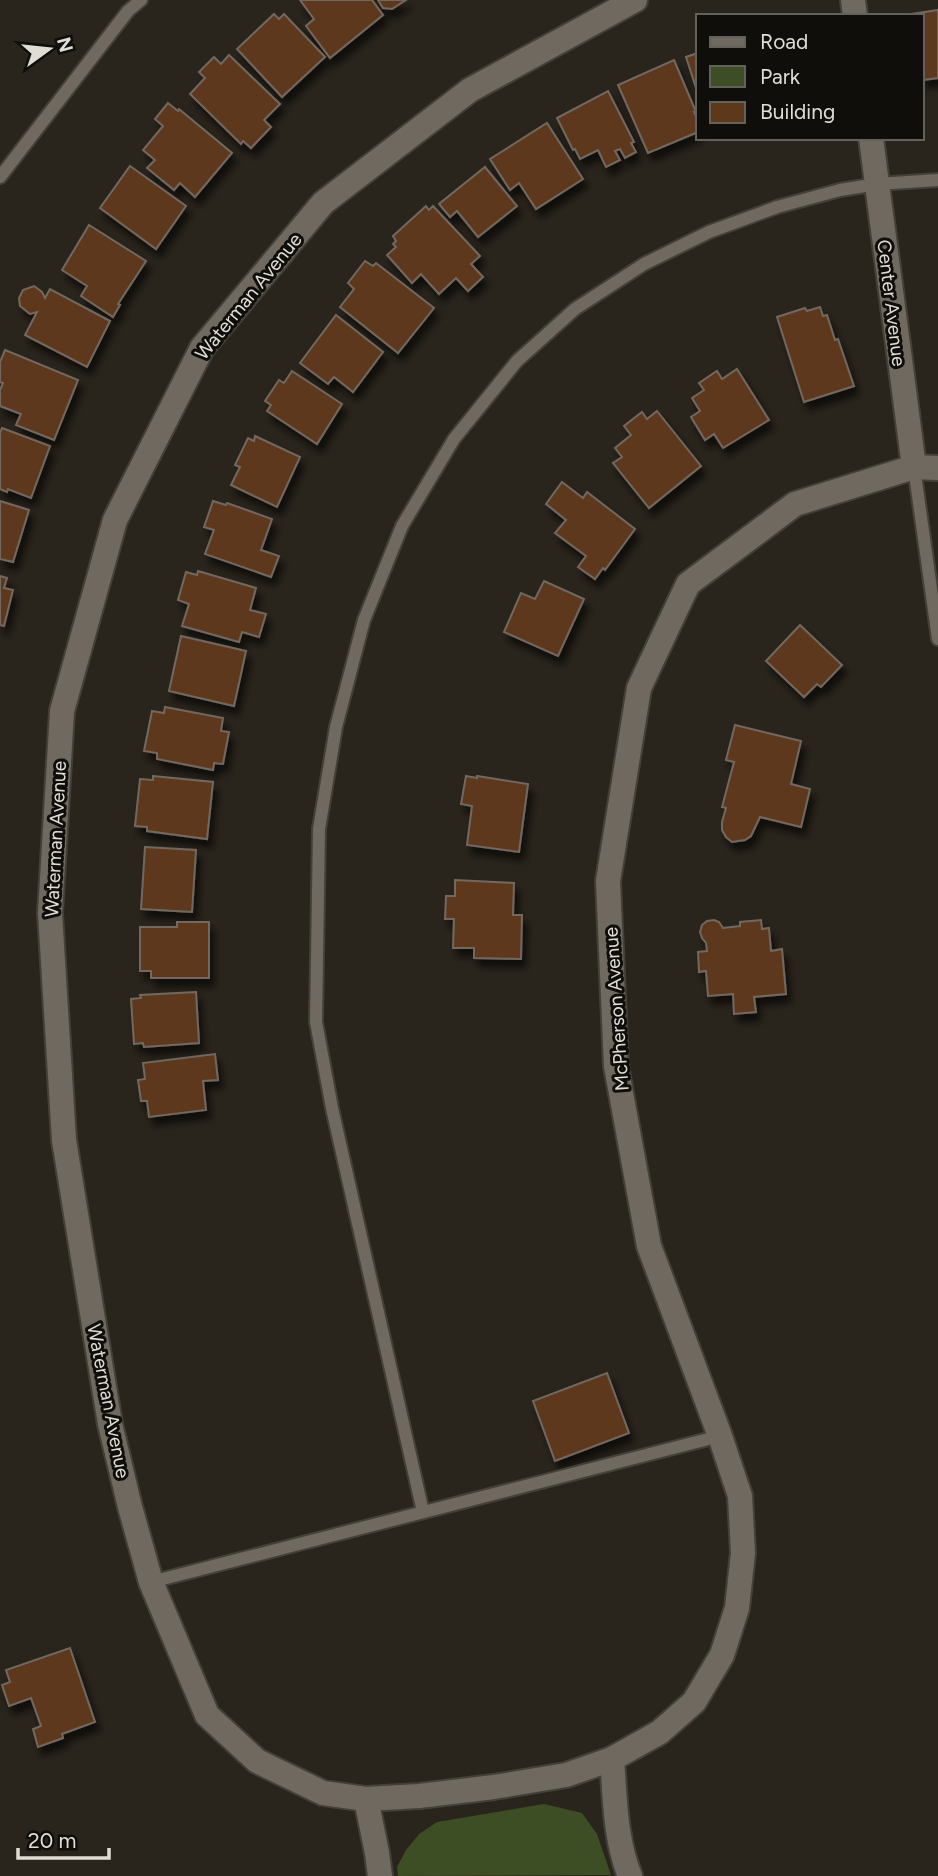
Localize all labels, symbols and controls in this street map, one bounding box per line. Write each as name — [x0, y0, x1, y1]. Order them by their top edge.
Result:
north arrow — [14, 14, 84, 84]
legend — [696, 14, 924, 140]
text: Road — [760, 29, 808, 54]
text: N — [52, 35, 78, 55]
text: Park — [760, 64, 801, 89]
text: Building — [760, 99, 835, 124]
street label: Waterman Avenue — [190, 228, 307, 364]
street label: Center Avenue — [872, 238, 911, 368]
street label: Waterman Avenue — [40, 760, 71, 918]
street label: McPherson Avenue — [599, 926, 634, 1092]
street label: Waterman Avenue — [82, 1322, 135, 1480]
scale bar — [18, 1816, 108, 1860]
text: 20 m — [28, 1828, 76, 1853]

